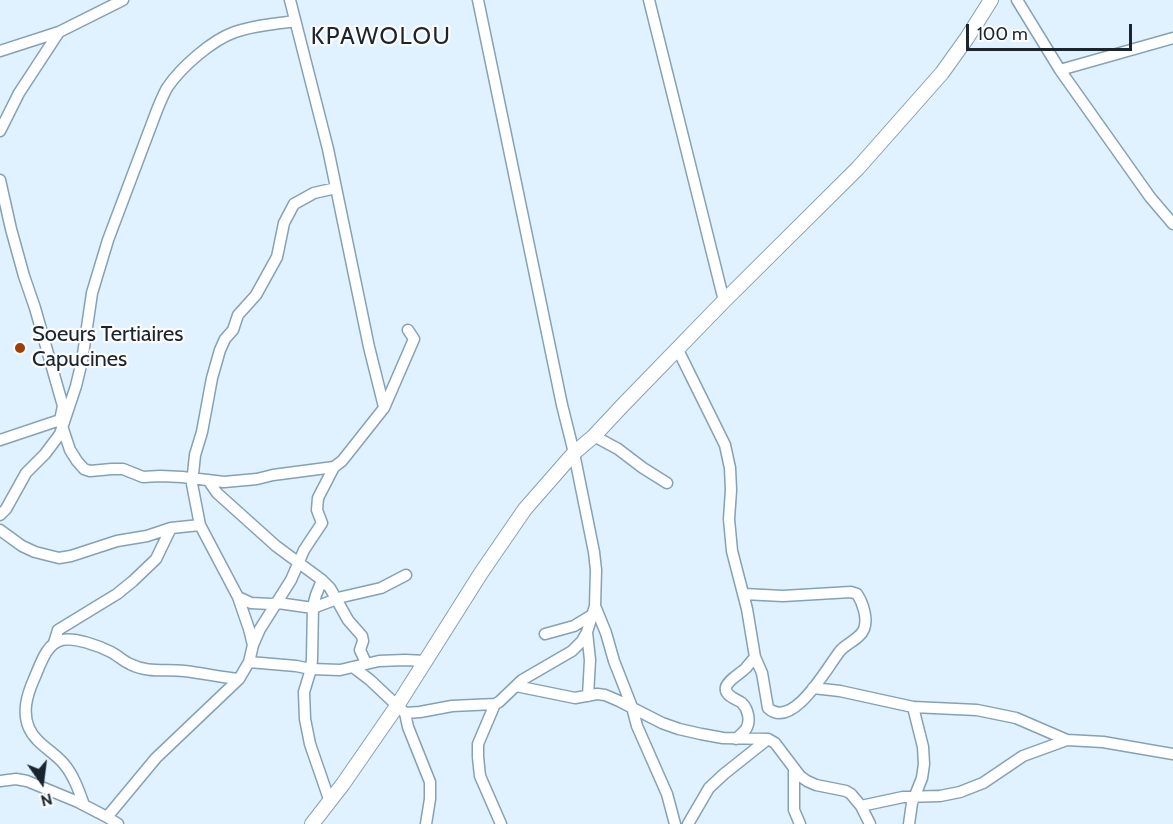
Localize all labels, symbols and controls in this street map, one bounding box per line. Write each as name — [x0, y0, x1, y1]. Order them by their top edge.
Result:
scale bar — [969, 12, 1136, 50]
district label: KPAWOLOU — [311, 23, 451, 51]
text: 100 m — [977, 23, 1028, 45]
place label: Soeurs Tertiaires Capucines — [32, 322, 183, 374]
marker: Soeurs Tertiaires Capucines — [13, 341, 27, 355]
north arrow — [12, 752, 72, 812]
text: N — [39, 789, 54, 811]

